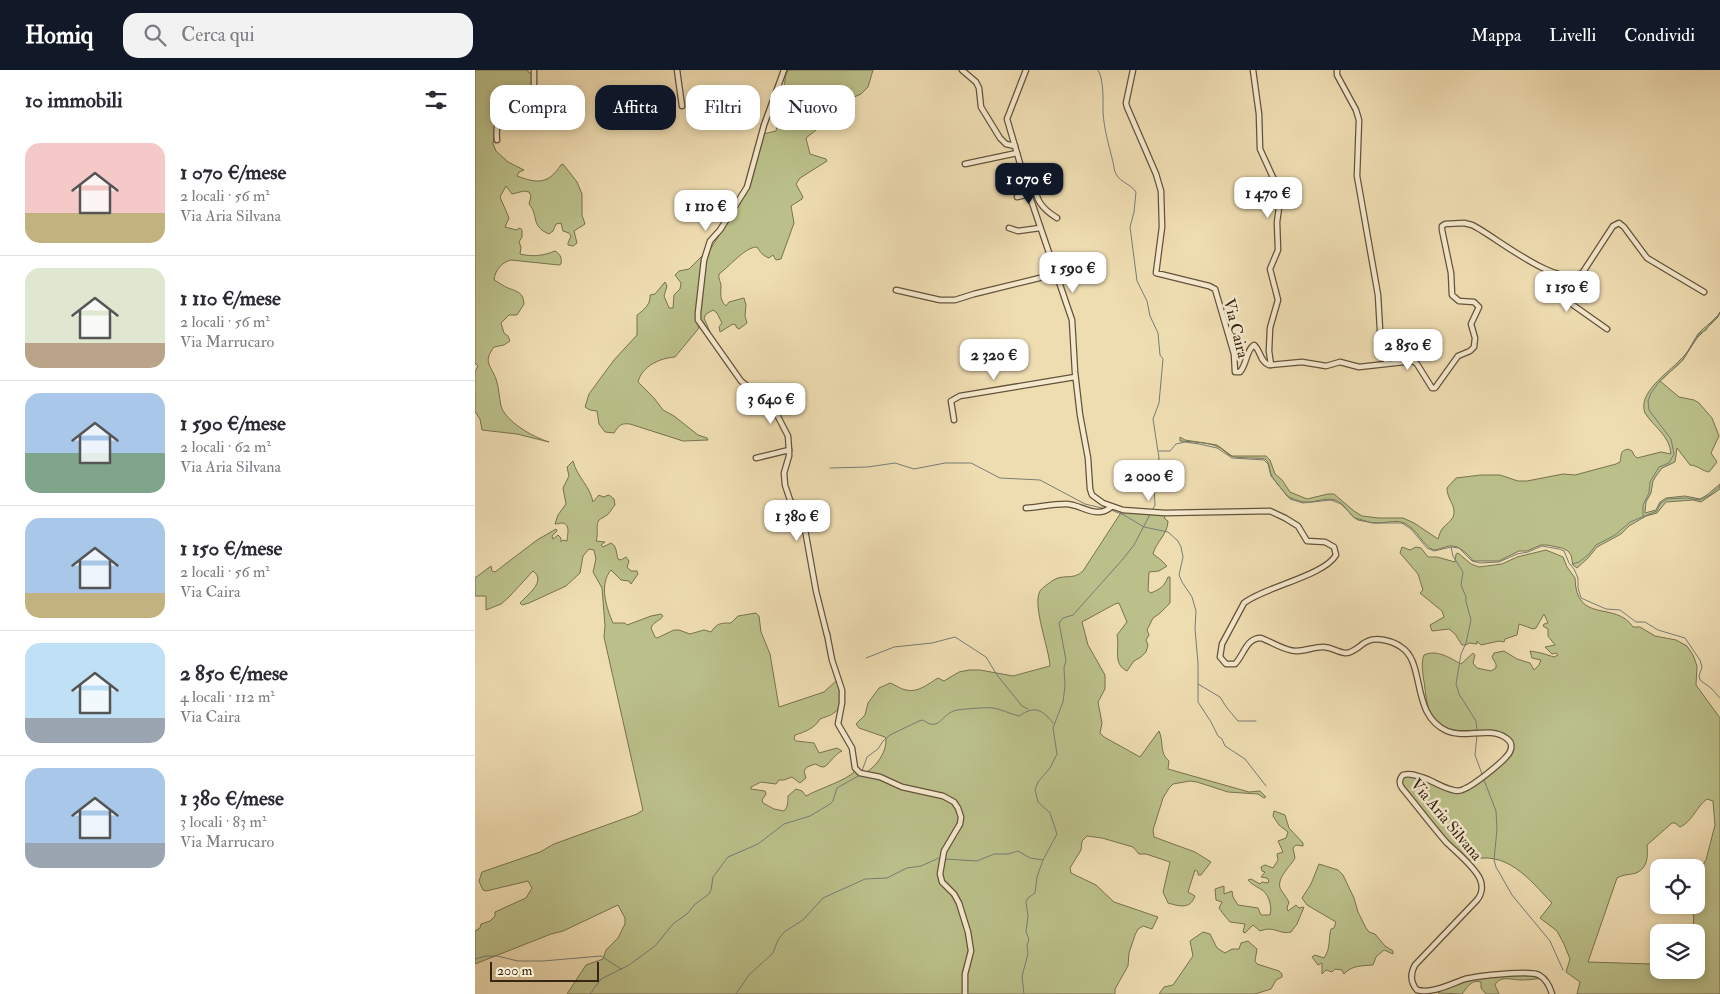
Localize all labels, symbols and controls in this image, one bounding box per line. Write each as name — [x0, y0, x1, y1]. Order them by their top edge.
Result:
search box — [123, 13, 473, 58]
text: Homiq — [25, 20, 93, 51]
icon: search — [141, 21, 169, 49]
text: Cerca qui — [181, 23, 254, 47]
text: Mappa — [1471, 24, 1521, 47]
text: Livelli — [1549, 24, 1596, 47]
text: Condividi — [1624, 24, 1695, 47]
chip: Compra — [490, 85, 585, 130]
chip: Affitta — [595, 85, 676, 130]
chip: Filtri — [686, 85, 760, 130]
chip: Nuovo — [770, 85, 855, 130]
icon: filters — [422, 86, 450, 114]
text: 10 immobili — [25, 87, 123, 114]
text: 1 070 €/mese — [180, 159, 286, 186]
pin: 1 070 € — [983, 162, 1075, 205]
icon: home — [65, 163, 125, 223]
text: 1 070 € — [1006, 169, 1052, 189]
pin: 1 470 € — [1222, 176, 1314, 219]
text: 1 470 € — [1245, 183, 1291, 203]
text: 2 locali · 56 m² — [180, 186, 270, 206]
pin: 1 110 € — [660, 190, 752, 232]
text: 1 110 € — [685, 196, 727, 216]
text: Via Aria Silvana — [180, 206, 281, 226]
pin: 1 590 € — [1027, 252, 1119, 294]
text: 1 590 € — [1050, 258, 1096, 278]
pin: 1 150 € — [1521, 270, 1613, 313]
text: 1 150 € — [1546, 277, 1588, 297]
text: 1 110 €/mese — [180, 285, 281, 312]
icon: home — [65, 288, 125, 348]
street label: Via Caira — [1219, 296, 1253, 360]
text: 2 locali · 56 m² — [180, 312, 270, 332]
pin: 2 850 € — [1362, 328, 1454, 371]
text: Via Marrucaro — [180, 332, 274, 352]
text: 2 850 € — [1385, 335, 1431, 355]
pin: 2 320 € — [948, 338, 1040, 381]
text: 2 320 € — [971, 345, 1017, 365]
pin: 3 640 € — [725, 382, 817, 425]
text: 3 640 € — [747, 389, 795, 409]
text: 1 590 €/mese — [180, 410, 286, 437]
icon: home — [65, 413, 125, 473]
text: 2 locali · 62 m² — [180, 437, 271, 457]
text: Via Aria Silvana — [180, 457, 281, 477]
pin: 2 000 € — [1103, 460, 1195, 502]
text: 2 000 € — [1125, 466, 1173, 486]
pin: 1 380 € — [751, 500, 843, 542]
text: 1 380 € — [775, 506, 819, 526]
text: 1 150 €/mese — [180, 535, 282, 562]
icon: home — [65, 538, 125, 598]
text: 2 locali · 56 m² — [180, 562, 270, 582]
text: Via Caira — [180, 582, 240, 602]
text: 2 850 €/mese — [180, 660, 288, 687]
icon: home — [65, 663, 125, 723]
text: 4 locali · 112 m² — [180, 687, 275, 707]
text: Via Caira — [180, 707, 240, 727]
street label: Via Aria Silvana — [1406, 774, 1487, 865]
text: 1 380 €/mese — [180, 785, 284, 812]
icon: home — [65, 788, 125, 848]
text: 3 locali · 83 m² — [180, 812, 266, 832]
text: Via Marrucaro — [180, 832, 274, 852]
map controls — [1650, 859, 1705, 979]
button: locate — [1650, 859, 1705, 914]
button: layers — [1650, 924, 1705, 979]
scale bar — [490, 959, 599, 982]
text: 200 m — [497, 962, 532, 979]

